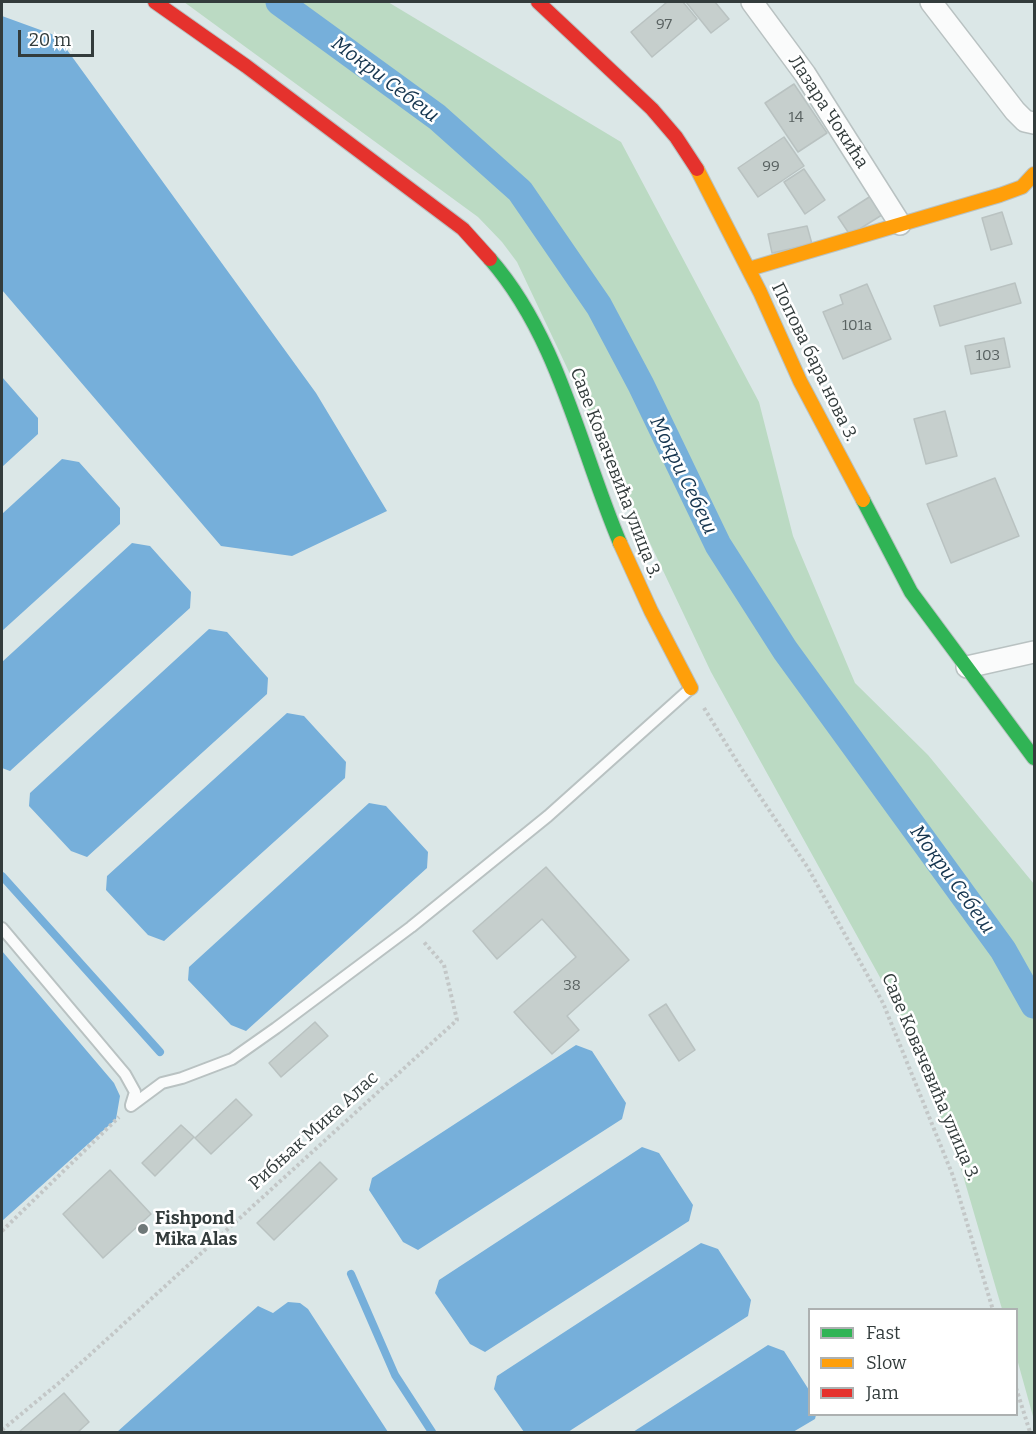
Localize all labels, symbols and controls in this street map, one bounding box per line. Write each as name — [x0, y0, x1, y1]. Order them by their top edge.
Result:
house number: 97 — [656, 16, 672, 34]
scale bar — [21, 18, 98, 56]
text: 20 m — [29, 29, 71, 51]
water label: Мокри Себеш — [326, 32, 444, 128]
street label: Лазара Чокића — [783, 51, 873, 173]
house number: 14 — [789, 109, 803, 127]
house number: 99 — [762, 158, 780, 176]
street label: Попова бара нова 3. — [766, 279, 862, 445]
house number: 101a — [842, 317, 872, 335]
house number: 103 — [976, 347, 1000, 365]
street label: Саве Ковачевића улица 3. — [565, 365, 665, 581]
water label: Мокри Себеш — [644, 413, 722, 539]
water label: Мокри Себеш — [904, 821, 1000, 939]
street label: Саве Ковачевића улица 3. — [876, 970, 984, 1184]
house number: 38 — [563, 977, 581, 995]
street label: Рибњак Мика Алас — [245, 1067, 383, 1195]
place label: Fishpond Mika Alas — [155, 1208, 237, 1250]
marker: Fishpond Mika Alas — [136, 1222, 150, 1236]
legend — [808, 1308, 1018, 1416]
text: Fast — [866, 1322, 901, 1344]
text: Slow — [866, 1352, 906, 1374]
text: Jam — [866, 1382, 899, 1404]

